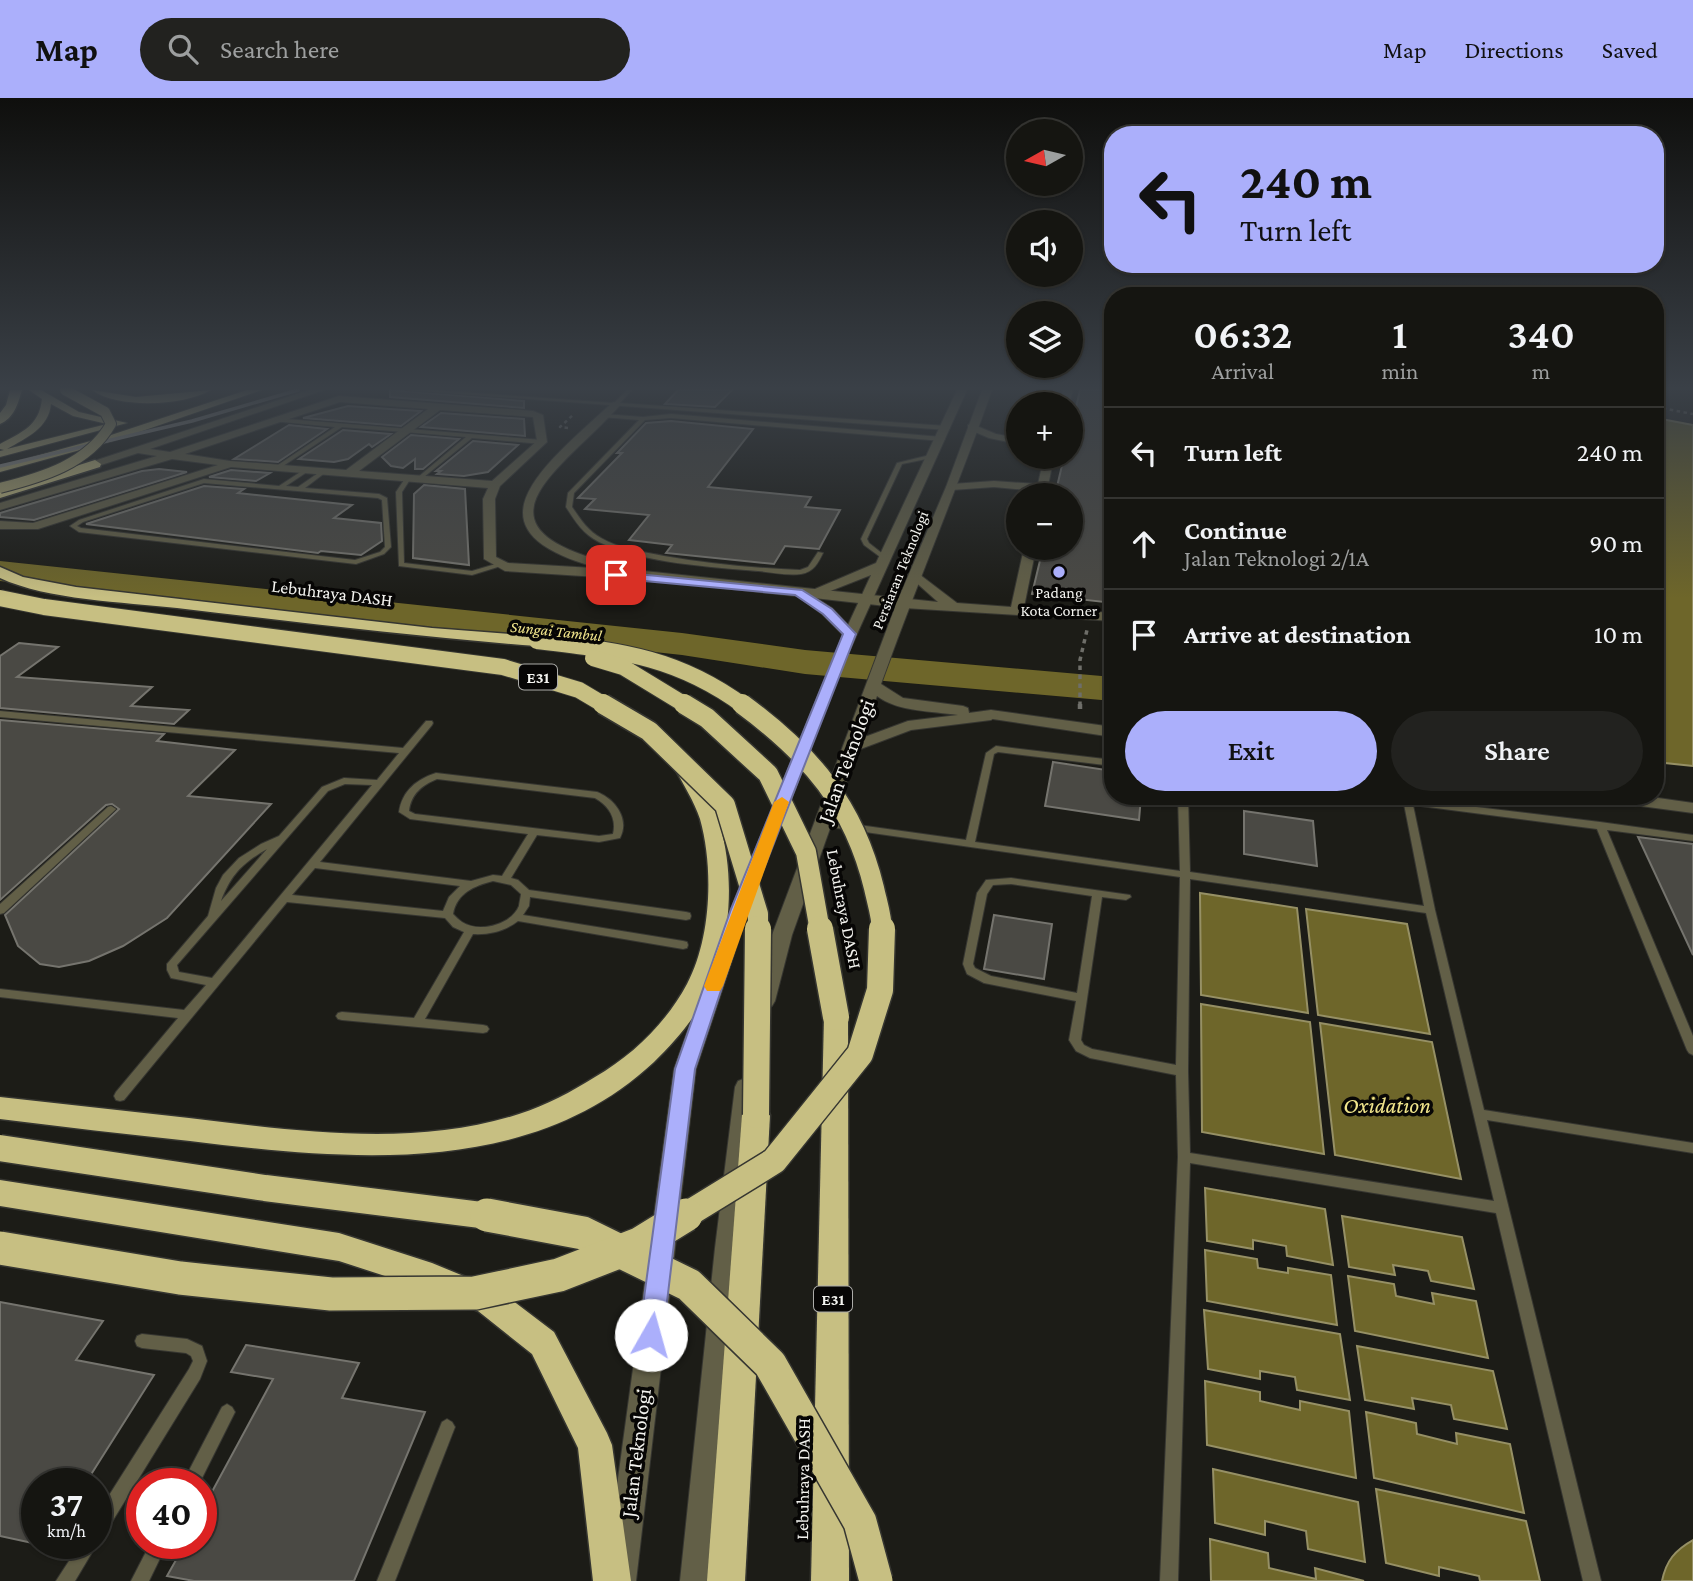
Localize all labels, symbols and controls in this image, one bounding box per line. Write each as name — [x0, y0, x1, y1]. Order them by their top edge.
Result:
search box — [140, 18, 630, 81]
icon: search — [164, 30, 202, 68]
text: Map — [35, 31, 98, 68]
text: Search here — [220, 35, 339, 64]
text: Map — [1383, 36, 1427, 63]
text: Directions — [1465, 36, 1564, 63]
text: Saved — [1602, 36, 1658, 63]
north arrow — [1006, 119, 1083, 196]
map controls — [1006, 119, 1083, 560]
icon: left — [1125, 154, 1216, 245]
text: 240 m — [1240, 154, 1372, 209]
button: sound — [1006, 210, 1083, 287]
text: Turn left — [1240, 212, 1351, 248]
button: layers — [1006, 301, 1083, 378]
text: 06:32 — [1193, 310, 1292, 357]
text: 1 — [1392, 310, 1407, 357]
text: 340 — [1508, 310, 1575, 357]
text: Arrival — [1211, 358, 1274, 384]
text: min — [1381, 358, 1418, 384]
text: m — [1532, 358, 1550, 384]
button: + — [1006, 392, 1083, 469]
icon: left — [1125, 434, 1163, 472]
text: Turn left — [1184, 438, 1282, 467]
text: 240 m — [1577, 438, 1643, 467]
button: − — [1006, 483, 1083, 560]
street label: Persiaran Teknologi — [869, 508, 932, 632]
text: Continue — [1184, 516, 1287, 545]
icon: ahead — [1125, 525, 1163, 563]
text: 90 m — [1589, 529, 1643, 558]
pin — [586, 545, 646, 605]
text: Jalan Teknologi 2/1A — [1184, 545, 1369, 571]
icon: arrive — [597, 556, 635, 594]
marker: Padang Kota Corner — [1051, 564, 1067, 580]
street label: Lebuhraya DASH — [270, 576, 394, 610]
place label: Padang Kota Corner — [1021, 584, 1098, 619]
icon: arrive — [1125, 616, 1163, 654]
water label: Sungai Tambul — [509, 618, 604, 645]
text: Arrive at destination — [1184, 620, 1411, 649]
text: 10 m — [1594, 620, 1643, 649]
road number: E31 — [519, 664, 557, 690]
street label: Jalan Teknologi — [812, 696, 880, 828]
button: Exit — [1125, 711, 1377, 791]
button: Share — [1391, 711, 1643, 791]
street label: Lebuhraya DASH — [823, 847, 865, 971]
water label: Oxidation — [1343, 1092, 1431, 1118]
road number: E31 — [814, 1287, 852, 1312]
position arrow — [614, 1298, 688, 1372]
street label: Jalan Teknologi — [616, 1387, 656, 1521]
street label: Lebuhraya DASH — [792, 1418, 814, 1540]
speed limit sign: 40 — [126, 1468, 217, 1559]
text: 37 — [50, 1485, 83, 1524]
text: km/h — [47, 1521, 86, 1541]

